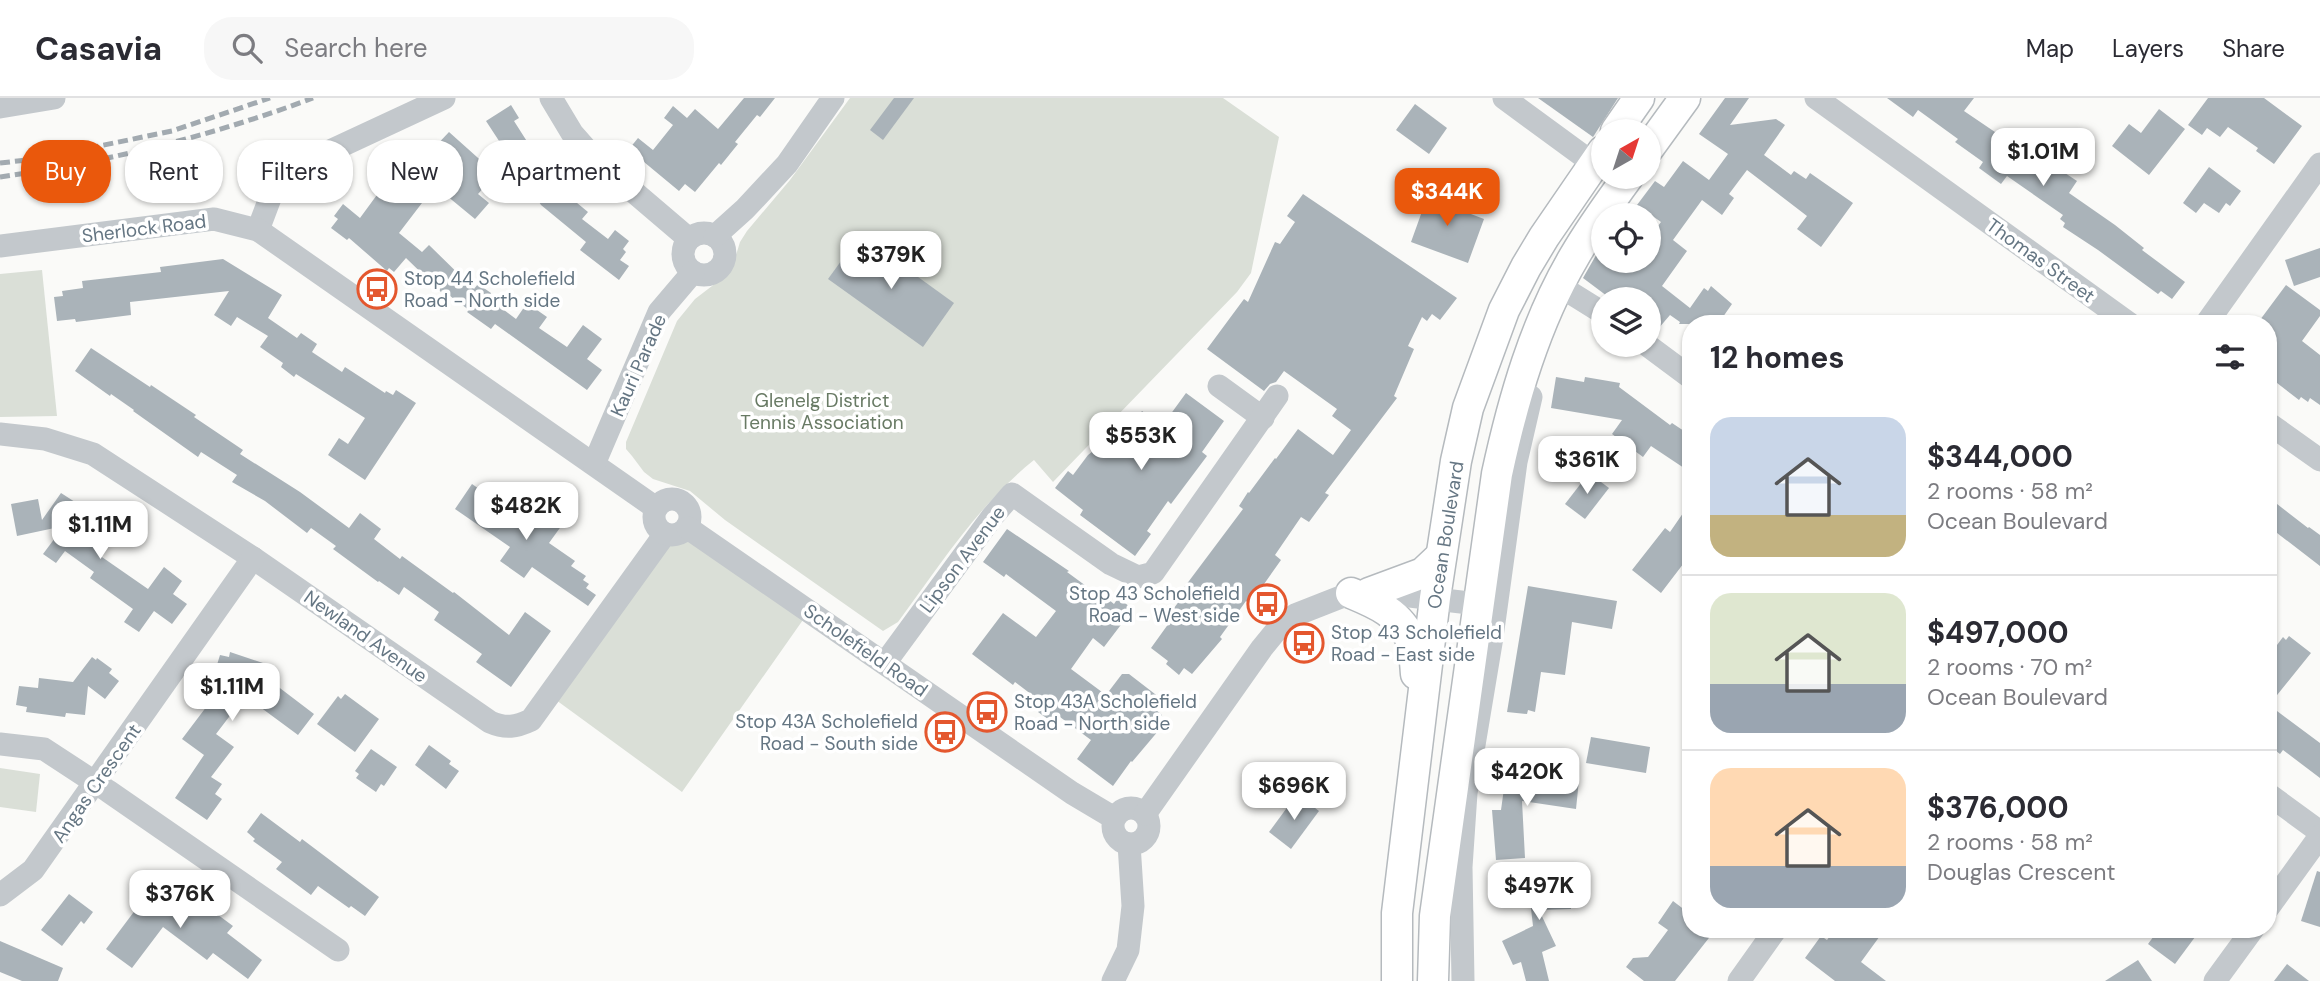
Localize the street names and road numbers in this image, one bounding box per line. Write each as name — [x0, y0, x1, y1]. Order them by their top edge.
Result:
street label: Sherlock Road — [80, 208, 208, 249]
street label: Thomas Street — [1981, 213, 2100, 308]
street label: Kauri Parade — [605, 310, 672, 420]
street label: Ocean Boulevard — [1421, 459, 1470, 611]
street label: Lipson Avenue — [914, 501, 1011, 618]
street label: Newland Avenue — [299, 585, 432, 688]
street label: Scholefield Road — [799, 598, 933, 703]
street label: Angas Crescent — [46, 719, 147, 848]

